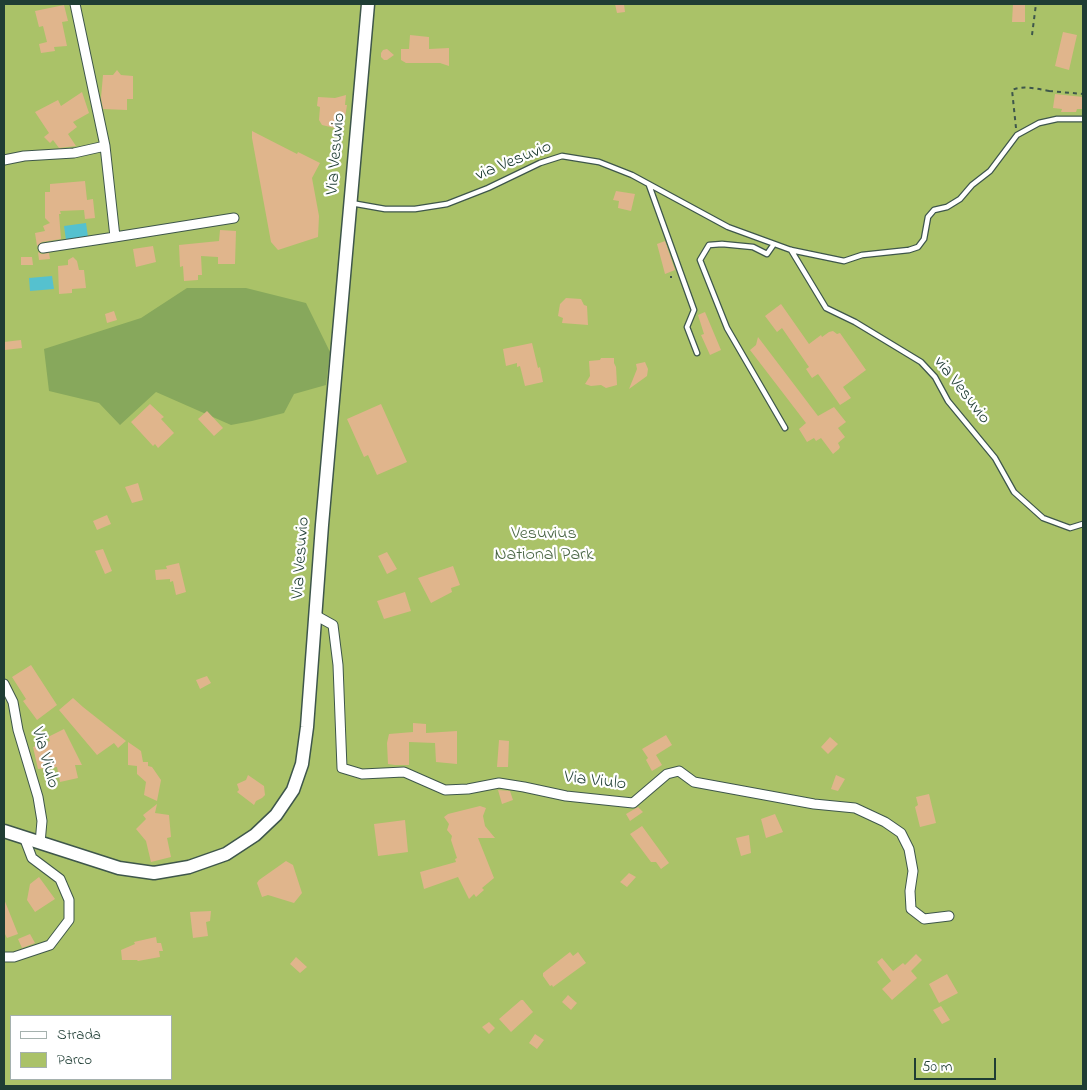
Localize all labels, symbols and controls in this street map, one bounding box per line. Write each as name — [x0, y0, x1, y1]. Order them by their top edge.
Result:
street label: Via Vesuvio — [323, 112, 351, 196]
street label: via Vesuvio — [473, 137, 555, 187]
street label: via Vesuvio — [928, 353, 994, 429]
street label: Via Vesuvio — [288, 516, 316, 600]
park label: Vesuvius National Park — [494, 524, 594, 566]
street label: Via Viulo — [25, 725, 63, 791]
street label: Via Viulo — [563, 767, 627, 797]
legend — [10, 1015, 172, 1080]
text: Strada — [57, 1024, 101, 1046]
scale bar — [917, 1048, 1000, 1080]
text: Parco — [57, 1049, 92, 1071]
text: 50 m — [922, 1056, 952, 1078]

